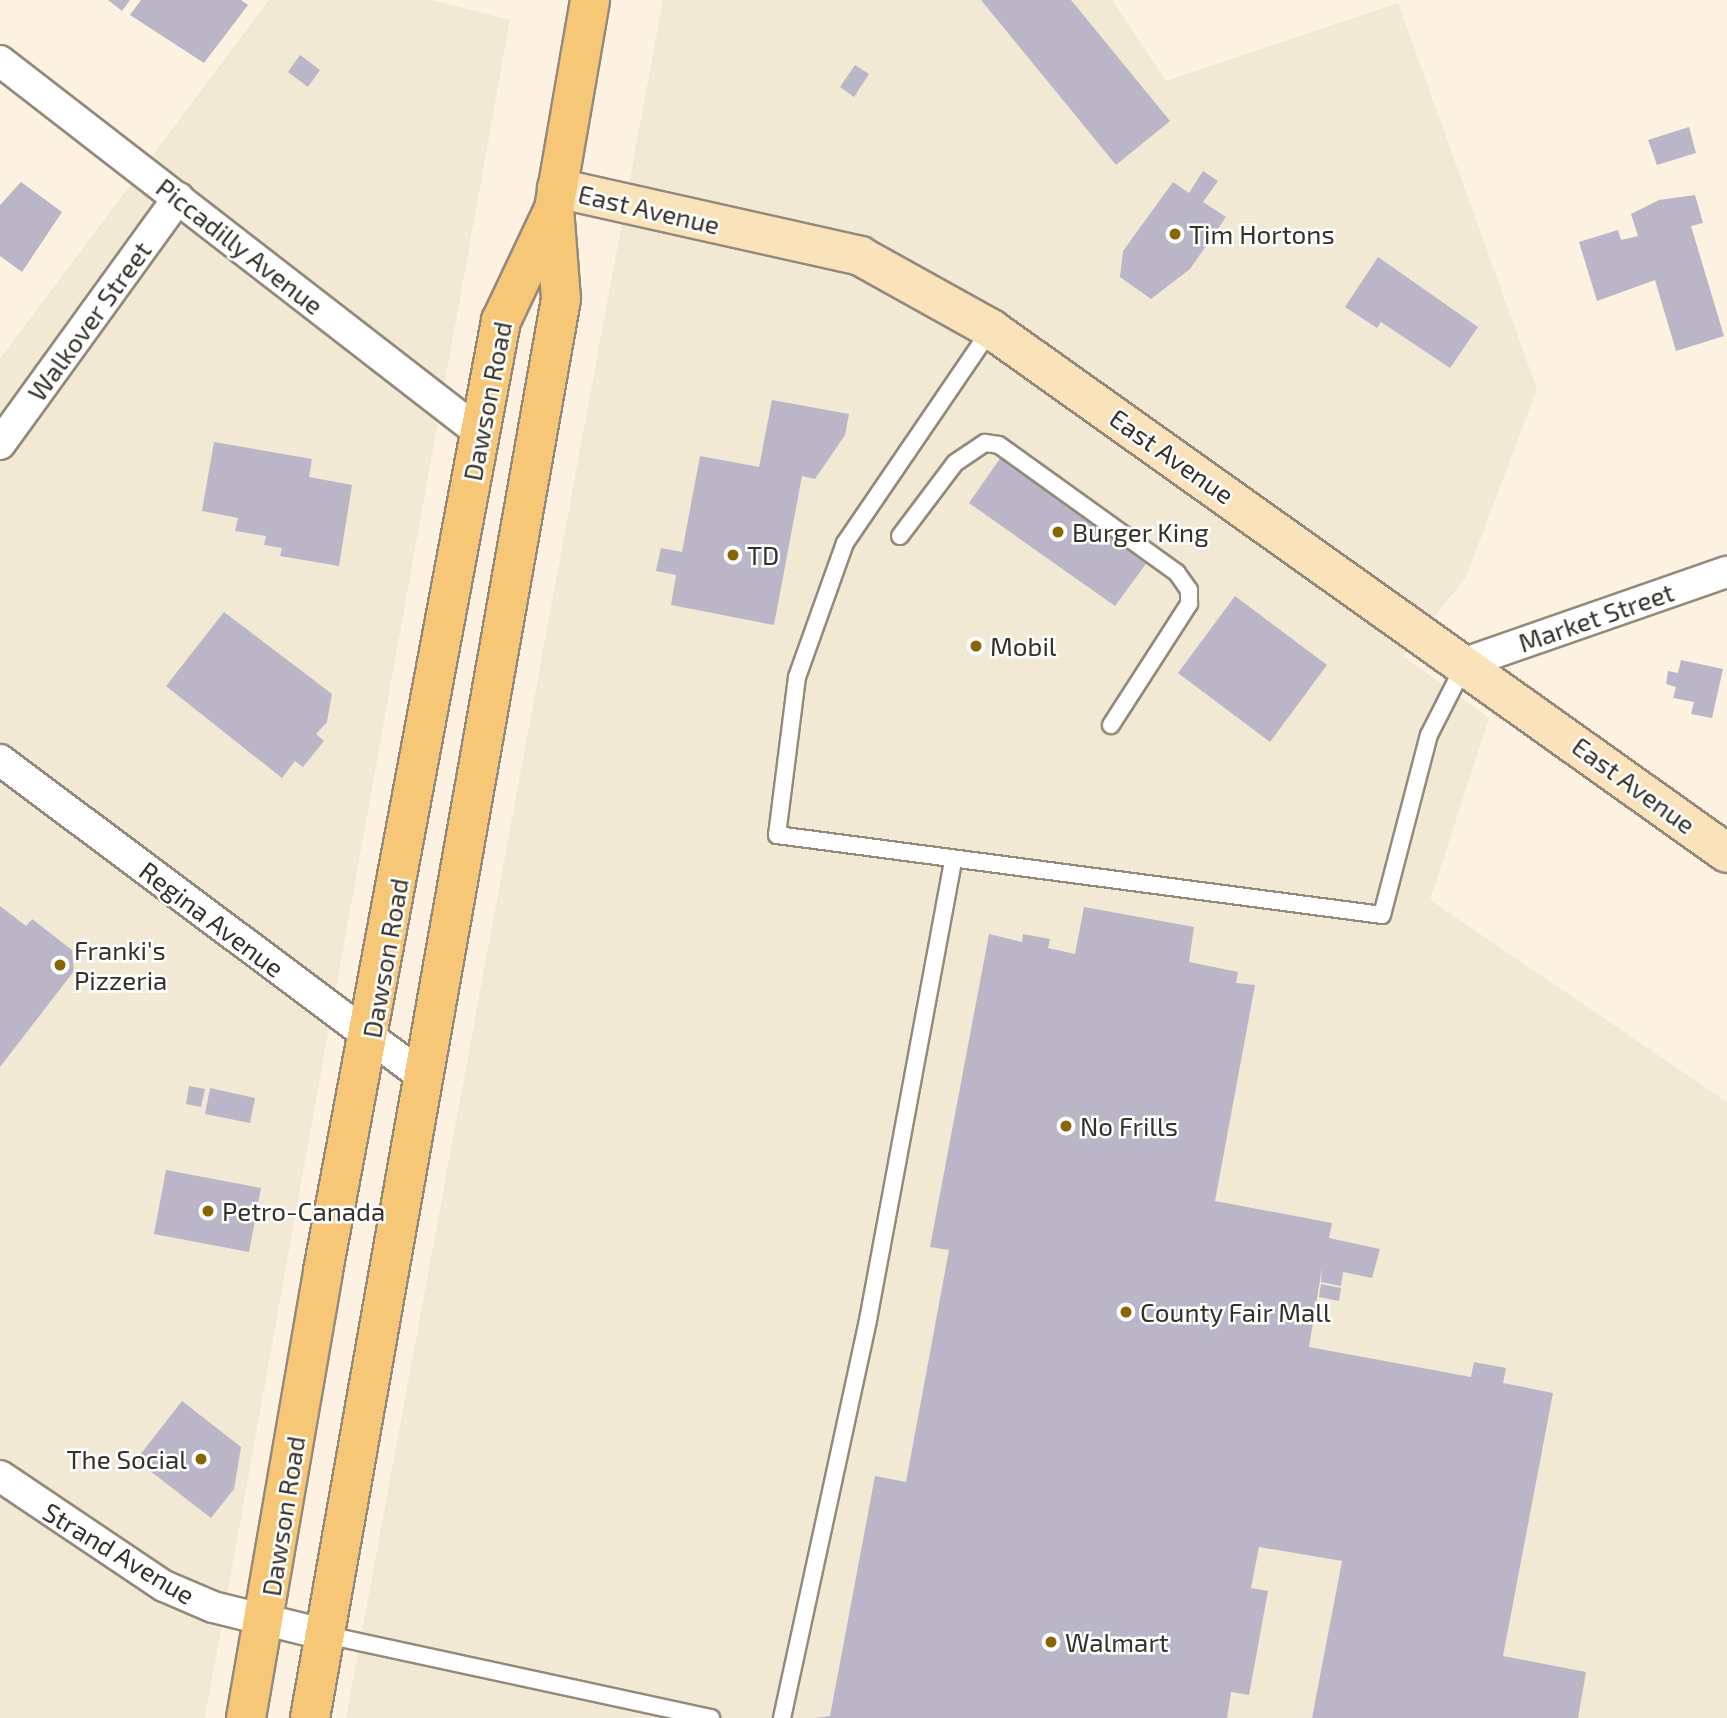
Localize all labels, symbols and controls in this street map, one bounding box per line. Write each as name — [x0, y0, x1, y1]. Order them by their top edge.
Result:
street label: Piccadilly Avenue — [150, 171, 330, 321]
street label: East Avenue — [575, 178, 723, 240]
place label: Tim Hortons — [1189, 218, 1335, 250]
marker: Tim Hortons — [1167, 226, 1183, 242]
street label: Walkover Street — [21, 235, 157, 407]
street label: Dawson Road — [456, 319, 518, 483]
street label: East Avenue — [1104, 402, 1240, 510]
place label: Burger King — [1072, 516, 1209, 548]
marker: Burger King — [1050, 524, 1066, 540]
place label: TD — [747, 539, 779, 571]
marker: TD — [725, 547, 741, 563]
street label: Market Street — [1514, 576, 1678, 658]
place label: Mobil — [990, 630, 1057, 662]
marker: Mobil — [968, 638, 984, 654]
street label: East Avenue — [1566, 730, 1702, 840]
street label: Regina Avenue — [133, 854, 291, 984]
street label: Dawson Road — [356, 876, 414, 1040]
place label: Franki's Pizzeria — [74, 934, 167, 996]
marker: Franki's Pizzeria — [52, 957, 68, 973]
place label: No Frills — [1080, 1110, 1178, 1142]
marker: No Frills — [1058, 1118, 1074, 1134]
place label: Petro-Canada — [222, 1195, 385, 1227]
marker: Petro-Canada — [200, 1203, 216, 1219]
place label: County Fair Mall — [1140, 1296, 1332, 1328]
marker: County Fair Mall — [1118, 1304, 1134, 1320]
street label: Dawson Road — [255, 1434, 311, 1598]
place label: The Social — [67, 1443, 187, 1475]
marker: The Social — [193, 1451, 209, 1467]
street label: Strand Avenue — [37, 1495, 201, 1611]
place label: Walmart — [1065, 1626, 1169, 1658]
marker: Walmart — [1043, 1634, 1059, 1650]

